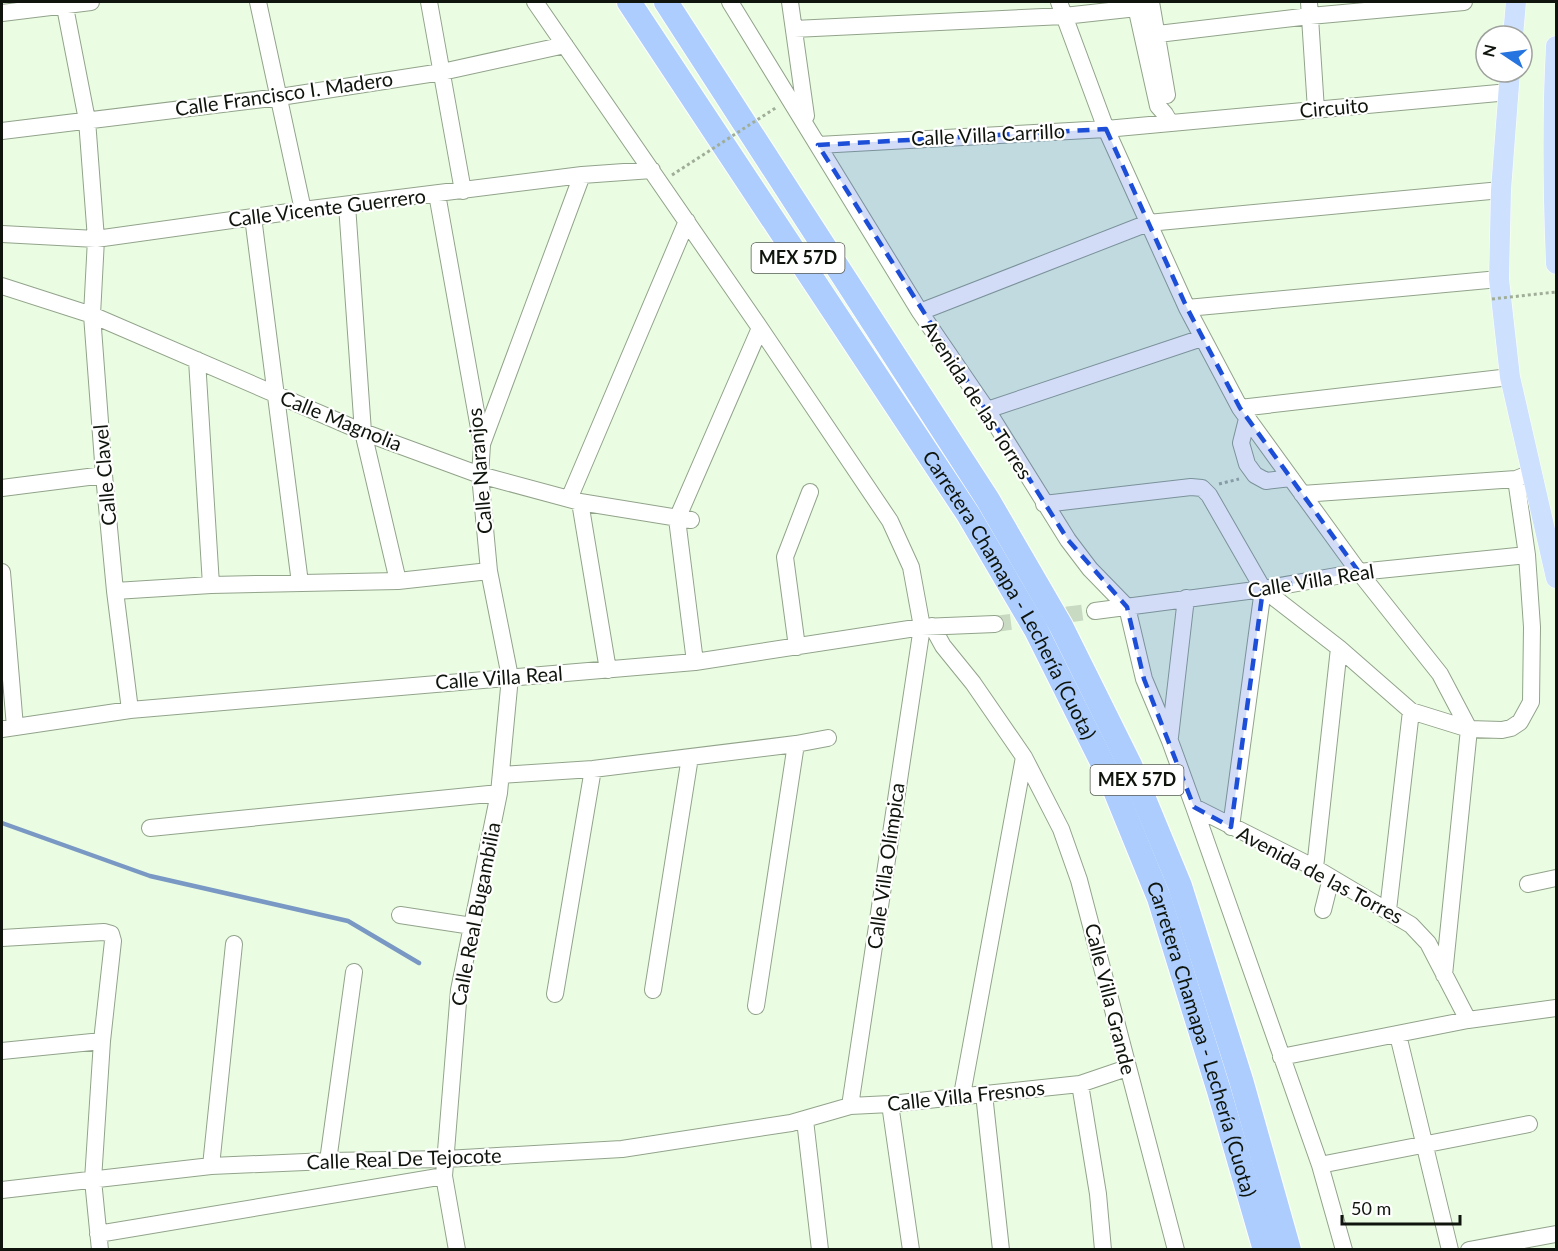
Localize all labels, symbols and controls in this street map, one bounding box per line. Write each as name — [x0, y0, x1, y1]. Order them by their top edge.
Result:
north arrow — [1474, 24, 1534, 84]
text: N — [1478, 42, 1500, 59]
street label: Calle Francisco I. Madero — [173, 66, 394, 120]
street label: Circuito — [1298, 92, 1369, 122]
street label: Calle Villa Carrillo — [910, 118, 1065, 150]
street label: Calle Vicente Guerrero — [227, 183, 427, 231]
road number: MEX 57D — [752, 243, 844, 273]
street label: Avenida de las Torres — [918, 316, 1038, 483]
street label: Calle Magnolia — [277, 385, 406, 455]
street label: Calle Naranjos — [462, 407, 496, 535]
street label: Calle Clavel — [88, 423, 120, 527]
street label: Carretera Chamapa - Lechería (Cuota) — [918, 446, 1102, 743]
street label: Calle Villa Real — [1246, 558, 1376, 602]
street label: Calle Villa Real — [434, 661, 563, 693]
road number: MEX 57D — [1090, 765, 1184, 795]
street label: Calle Villa Olímpica — [861, 781, 909, 951]
street label: Calle Real Bugambilia — [445, 820, 505, 1008]
street label: Avenida de las Torres — [1233, 820, 1407, 928]
street label: Carretera Chamapa - Lechería (Cuota) — [1142, 877, 1262, 1199]
street label: Calle Villa Grande — [1081, 921, 1141, 1077]
street label: Calle Villa Fresnos — [886, 1075, 1046, 1115]
street label: Calle Real De Tejocote — [306, 1143, 502, 1173]
scale bar — [1342, 1188, 1460, 1226]
text: 50 m — [1351, 1197, 1391, 1219]

